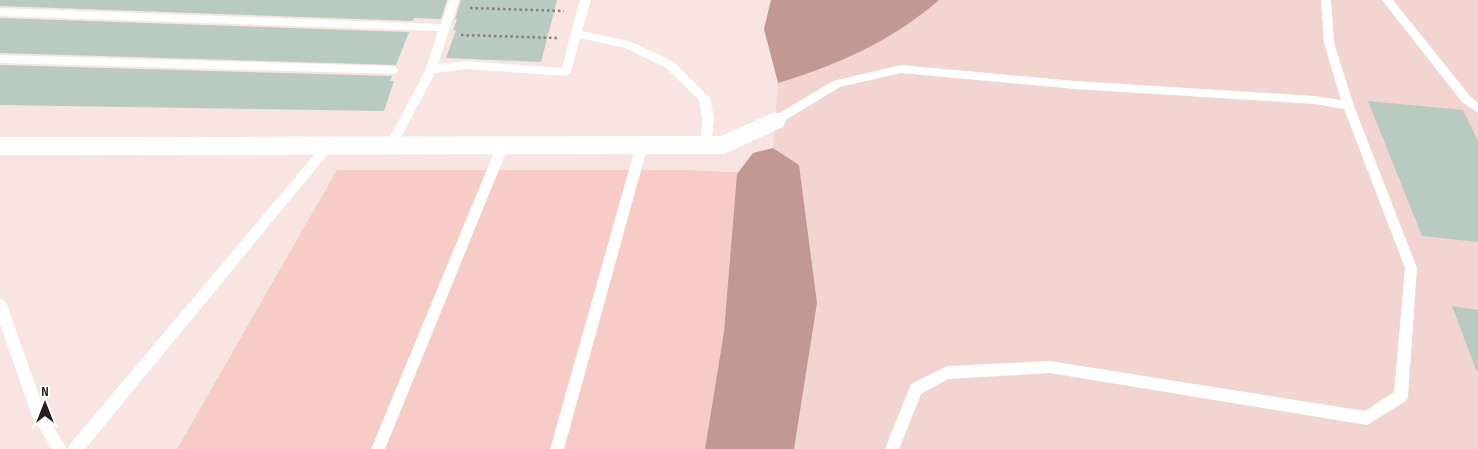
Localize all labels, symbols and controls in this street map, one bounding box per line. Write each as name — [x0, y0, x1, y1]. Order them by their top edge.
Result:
north arrow — [20, 379, 70, 429]
text: N — [41, 383, 49, 400]

